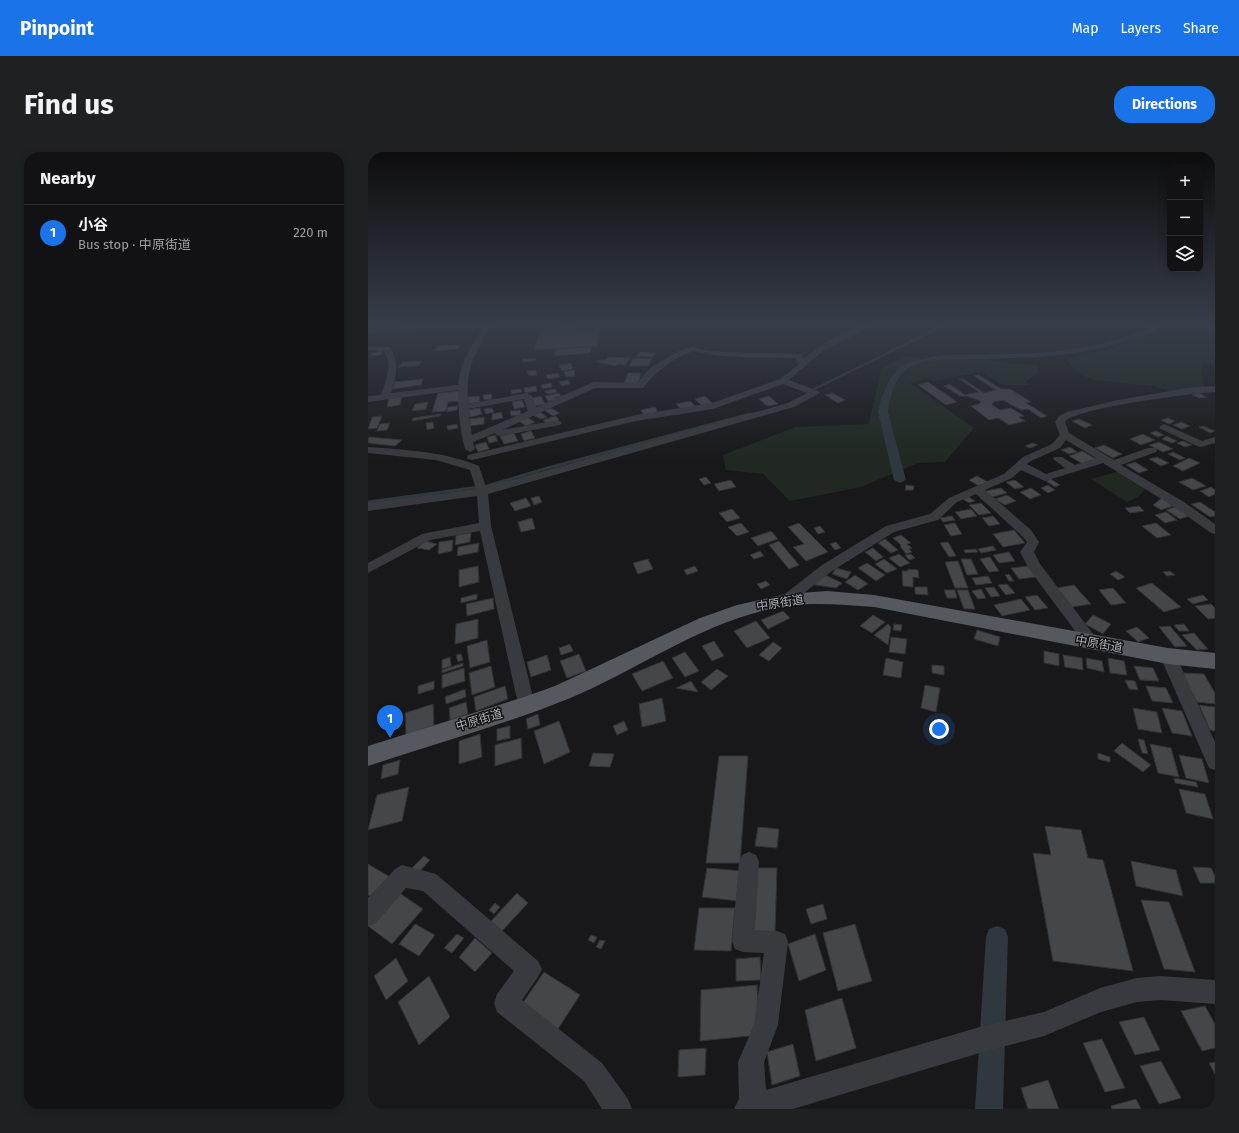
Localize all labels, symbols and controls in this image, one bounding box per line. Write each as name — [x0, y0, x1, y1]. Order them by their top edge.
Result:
text: Pinpoint — [20, 17, 94, 40]
text: Map — [1072, 20, 1098, 37]
text: Layers — [1120, 20, 1161, 37]
text: Share — [1183, 20, 1219, 37]
button: Directions — [1114, 86, 1215, 123]
text: Find us — [24, 88, 114, 121]
map controls — [1167, 164, 1203, 272]
button: + — [1167, 164, 1203, 200]
text: Nearby — [40, 168, 95, 189]
button: − — [1167, 200, 1203, 236]
text: 小谷 — [78, 216, 108, 234]
text: 1 — [50, 225, 56, 240]
text: 220 m — [293, 225, 328, 240]
button: layers — [1167, 236, 1203, 272]
text: Bus stop · 中原街道 — [78, 237, 191, 252]
street label: 中原街道 — [755, 592, 805, 614]
street label: 中原街道 — [1074, 633, 1124, 655]
pin: 1 — [377, 705, 403, 738]
street label: 中原街道 — [454, 706, 504, 734]
your location — [929, 719, 949, 739]

